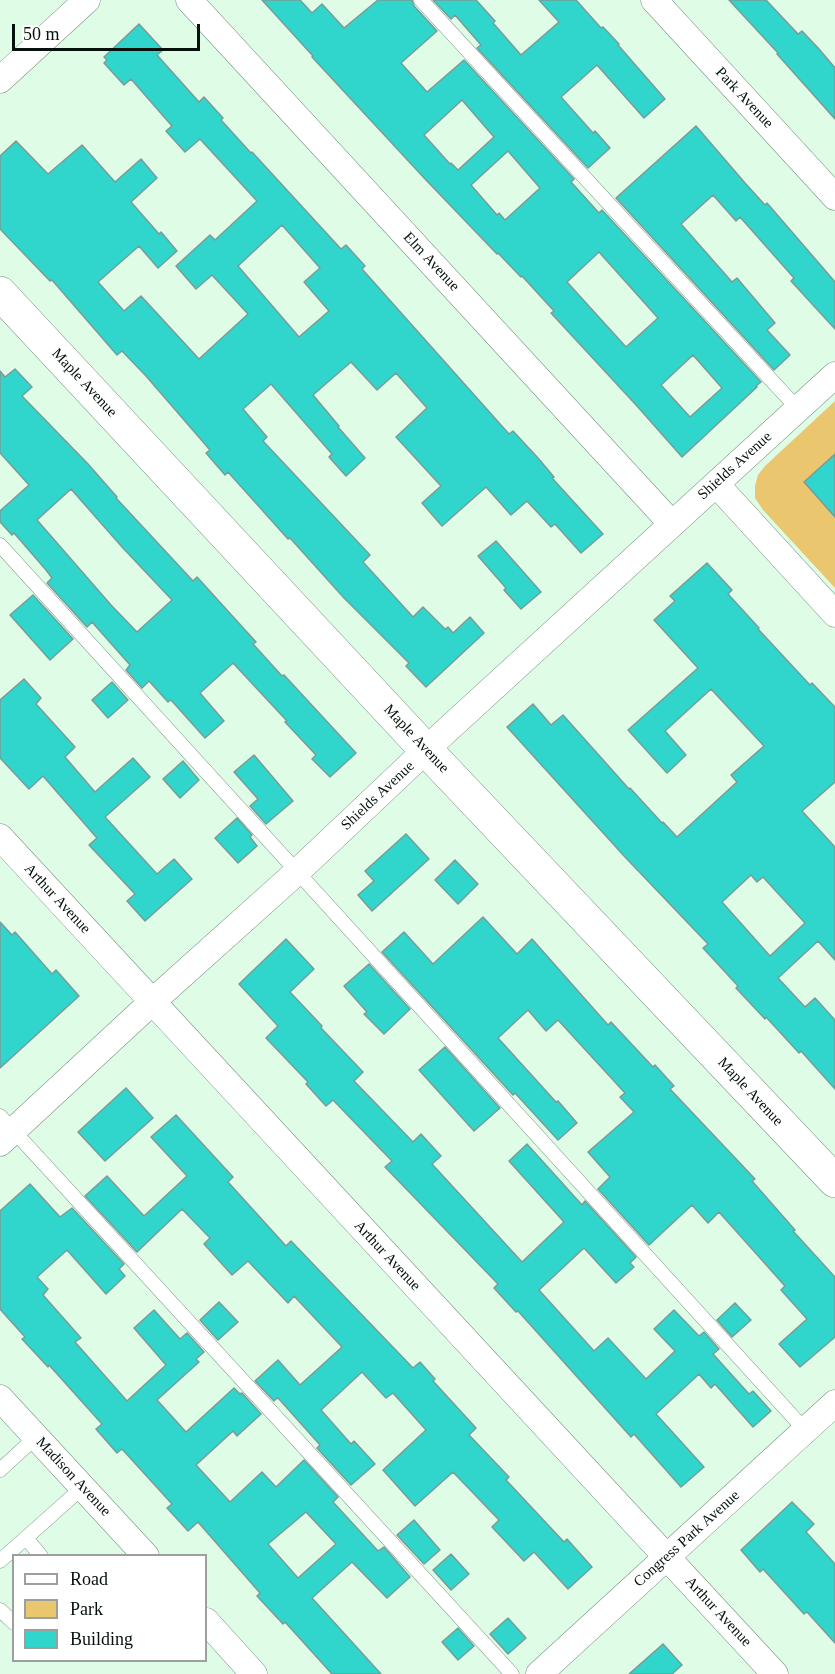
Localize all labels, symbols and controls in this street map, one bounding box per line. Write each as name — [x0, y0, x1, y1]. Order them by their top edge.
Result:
scale bar — [15, 12, 202, 50]
text: 50 m — [23, 24, 60, 44]
street label: Park Avenue — [711, 64, 777, 132]
street label: Elm Avenue — [399, 229, 463, 295]
street label: Maple Avenue — [48, 345, 120, 421]
street label: Shields Avenue — [694, 428, 776, 504]
street label: Maple Avenue — [380, 701, 452, 777]
street label: Shields Avenue — [338, 758, 418, 834]
street label: Arthur Avenue — [20, 860, 94, 938]
street label: Maple Avenue — [714, 1054, 786, 1130]
street label: Arthur Avenue — [350, 1217, 424, 1295]
street label: Madison Avenue — [32, 1434, 114, 1520]
street label: Congress Park Avenue — [630, 1487, 744, 1591]
legend — [12, 1554, 207, 1662]
text: Road — [70, 1569, 108, 1589]
street label: Arthur Avenue — [681, 1573, 755, 1651]
text: Park — [70, 1599, 103, 1619]
text: Building — [70, 1629, 133, 1649]

